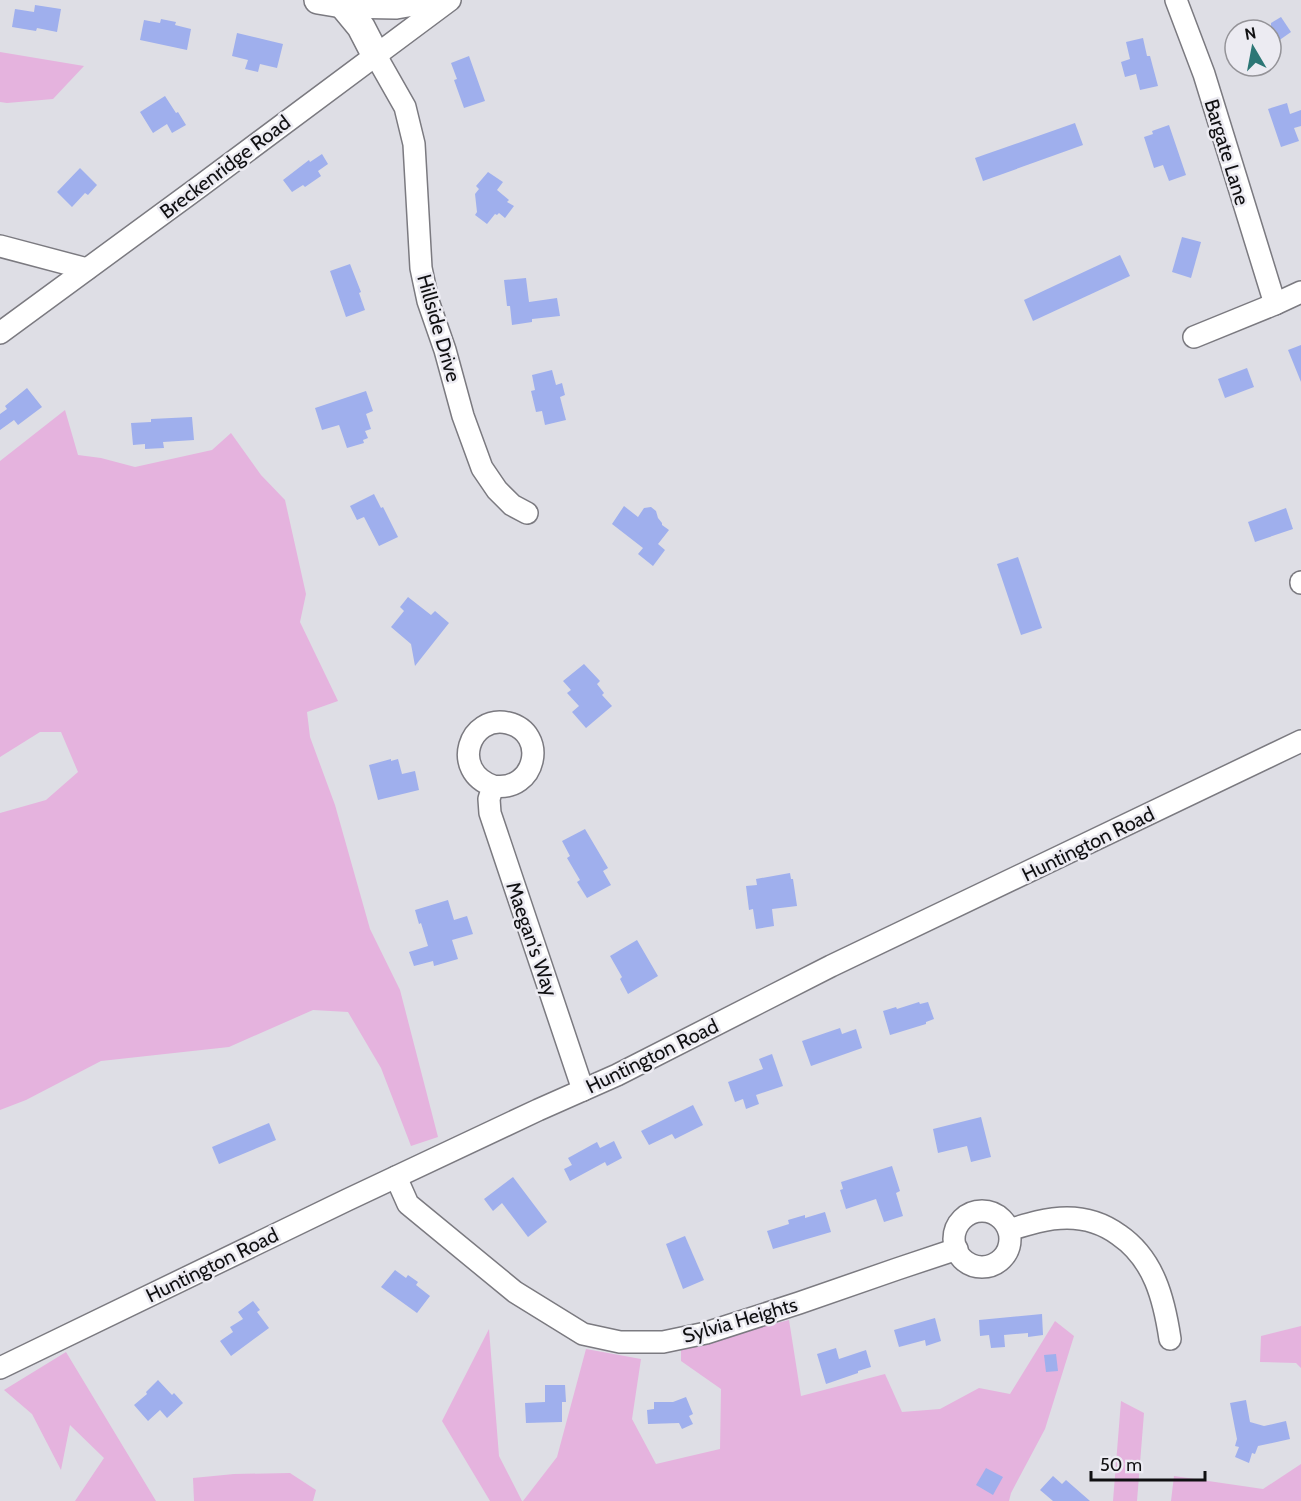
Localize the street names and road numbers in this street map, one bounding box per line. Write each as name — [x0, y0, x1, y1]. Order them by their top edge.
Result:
street label: Bargate Lane — [1200, 96, 1254, 208]
street label: Breckenridge Road — [155, 110, 295, 224]
street label: Hillside Drive — [412, 271, 466, 385]
street label: Huntington Road — [1018, 802, 1158, 886]
street label: Maegan's Way — [501, 878, 563, 1000]
street label: Huntington Road — [582, 1014, 722, 1098]
street label: Huntington Road — [142, 1223, 282, 1307]
street label: Sylvia Heights — [680, 1292, 800, 1348]

